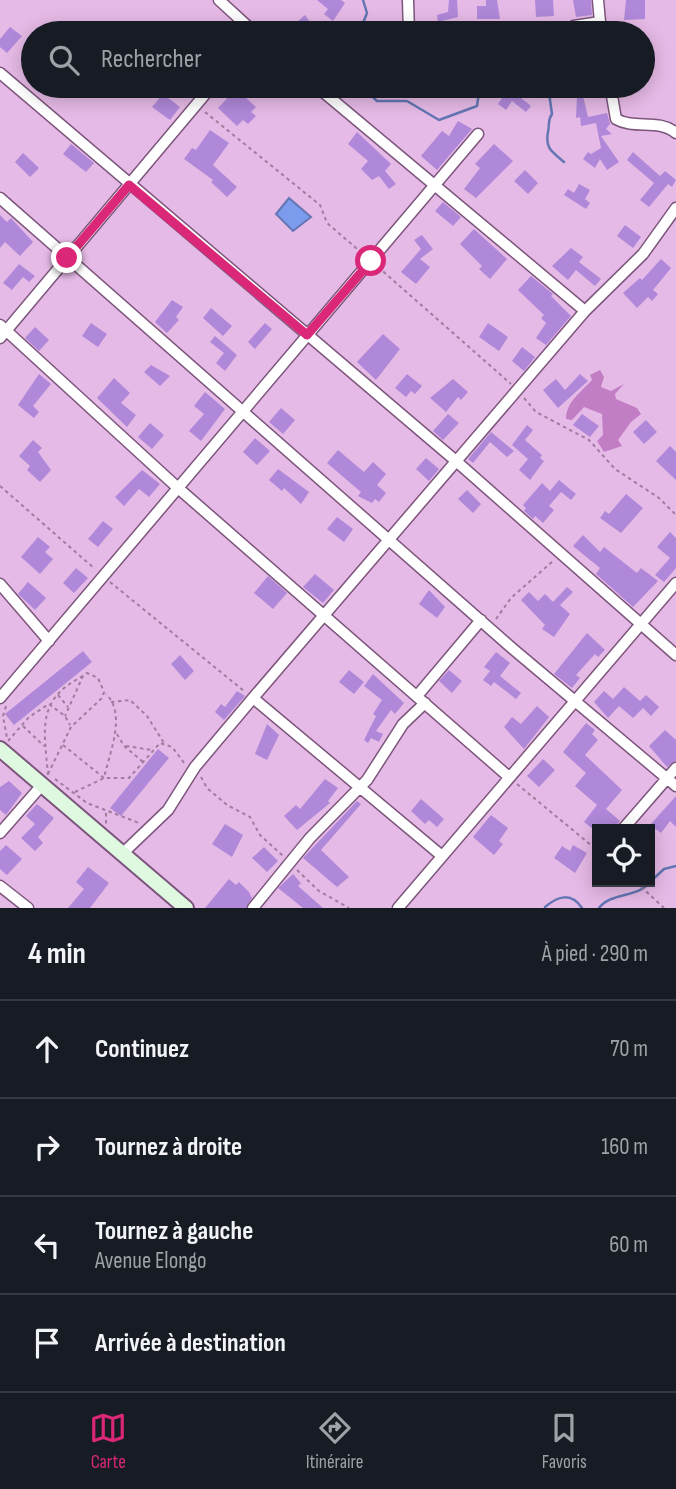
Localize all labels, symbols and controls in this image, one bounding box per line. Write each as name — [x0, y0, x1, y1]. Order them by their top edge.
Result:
search box — [21, 21, 655, 98]
icon: search — [45, 41, 83, 79]
text: Rechercher — [101, 44, 202, 75]
route end — [51, 242, 82, 273]
route start — [355, 245, 386, 276]
map controls — [592, 824, 655, 887]
button: locate — [592, 824, 655, 887]
text: 4 min — [28, 936, 86, 972]
text: À pied · 290 m — [542, 940, 648, 968]
icon: ahead — [28, 1030, 66, 1068]
text: Continuez — [95, 1034, 189, 1065]
text: 70 m — [610, 1035, 648, 1063]
icon: right — [28, 1128, 66, 1166]
text: Tournez à droite — [95, 1132, 242, 1163]
text: 160 m — [601, 1133, 648, 1161]
text: Tournez à gauche — [95, 1216, 253, 1247]
icon: left — [28, 1226, 66, 1264]
text: 60 m — [609, 1231, 648, 1259]
text: Avenue Elongo — [95, 1247, 207, 1275]
icon: arrive — [28, 1324, 66, 1362]
text: Arrivée à destination — [95, 1328, 286, 1359]
tab: Carte — [89, 1409, 127, 1474]
tab: Itinéraire — [306, 1409, 363, 1474]
tab: Favoris — [542, 1409, 587, 1474]

